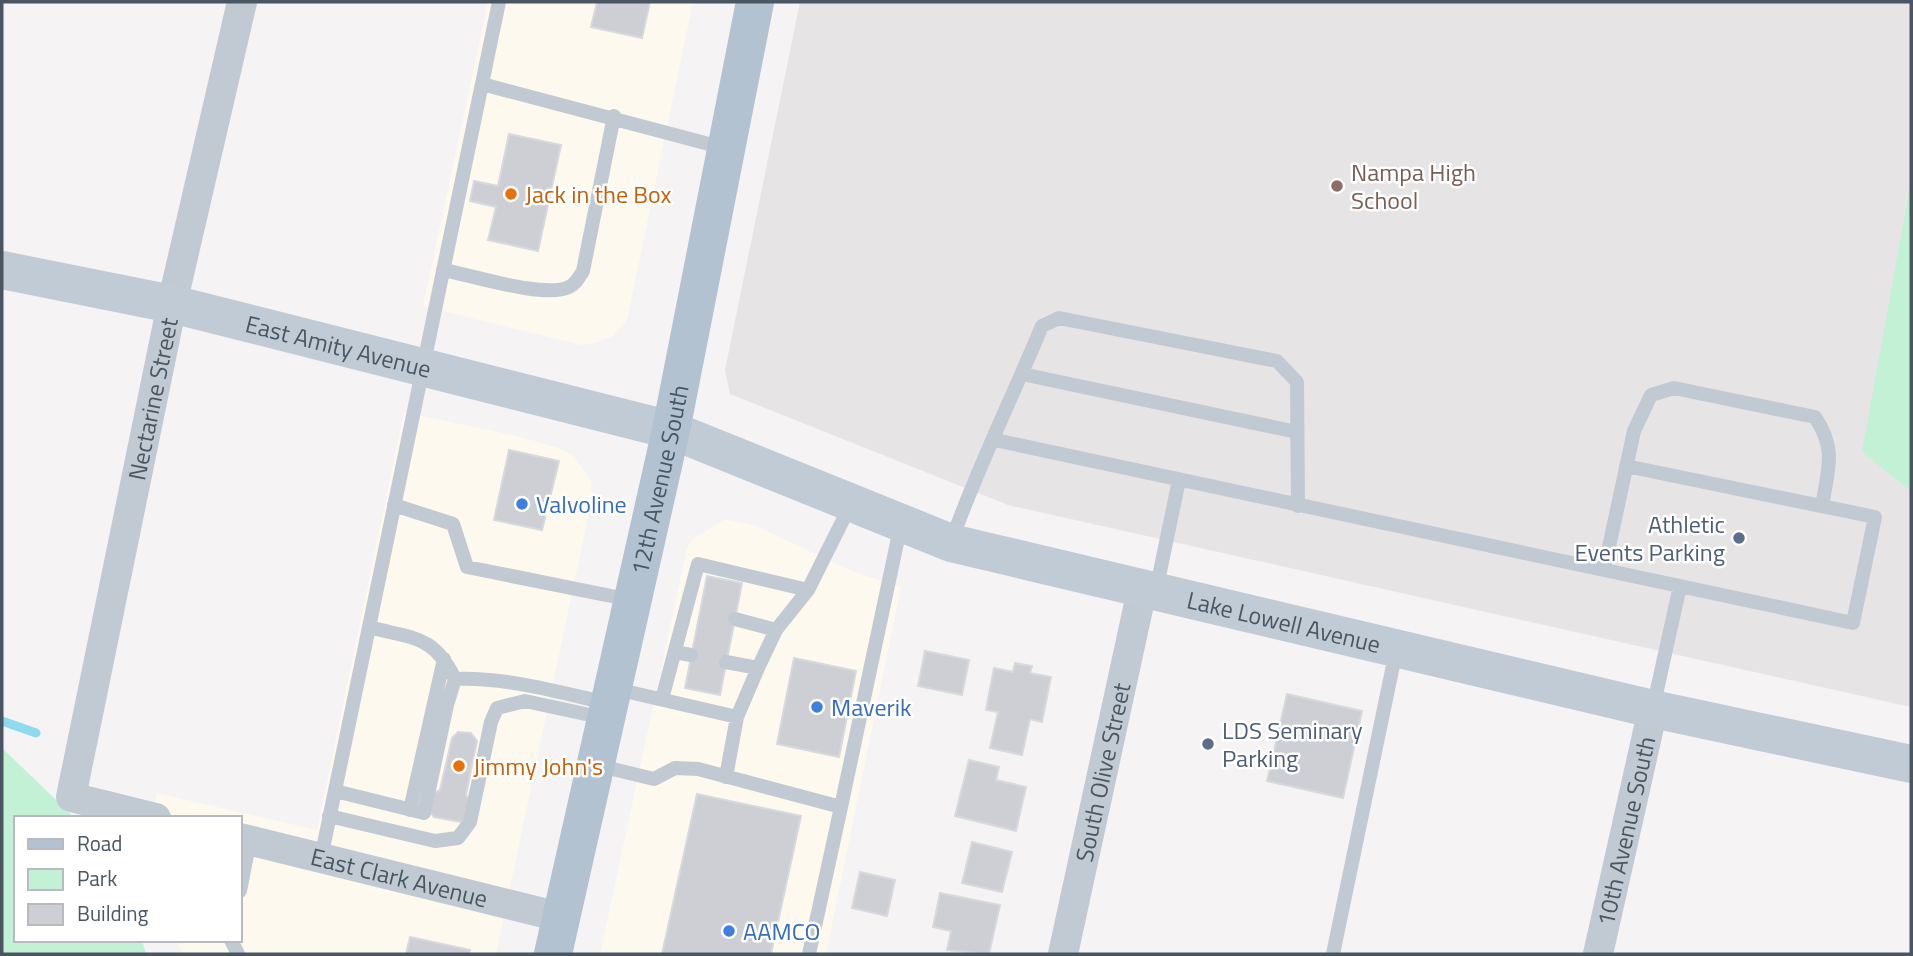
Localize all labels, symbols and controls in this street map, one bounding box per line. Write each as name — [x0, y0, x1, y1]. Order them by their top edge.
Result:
place label: Nampa High School — [1351, 154, 1476, 218]
place label: Jack in the Box — [525, 176, 672, 212]
marker: Nampa High School — [1329, 178, 1345, 194]
marker: Jack in the Box — [503, 186, 519, 202]
street label: East Amity Avenue — [242, 305, 435, 387]
street label: Nectarine Street — [118, 314, 187, 483]
street label: 12th Avenue South — [621, 382, 697, 578]
place label: Valvoline — [536, 486, 627, 522]
marker: Valvoline — [514, 496, 530, 512]
place label: Athletic Events Parking — [1574, 506, 1725, 570]
marker: Athletic Events Parking — [1731, 530, 1747, 546]
street label: Lake Lowell Avenue — [1183, 581, 1384, 662]
street label: South Olive Street — [1066, 679, 1140, 865]
place label: Maverik — [831, 689, 912, 725]
marker: Maverik — [809, 699, 825, 715]
place label: LDS Seminary Parking — [1222, 712, 1363, 776]
street label: 10th Avenue South — [1587, 733, 1664, 929]
marker: LDS Seminary Parking — [1200, 736, 1216, 752]
place label: Jimmy John's — [473, 748, 603, 784]
marker: Jimmy John's — [451, 758, 467, 774]
legend — [14, 816, 242, 942]
text: Road — [77, 827, 122, 859]
street label: East Clark Avenue — [307, 838, 491, 916]
text: Park — [77, 862, 117, 894]
text: Building — [77, 897, 149, 929]
place label: AAMCO — [743, 913, 820, 949]
marker: AAMCO — [721, 923, 737, 939]

